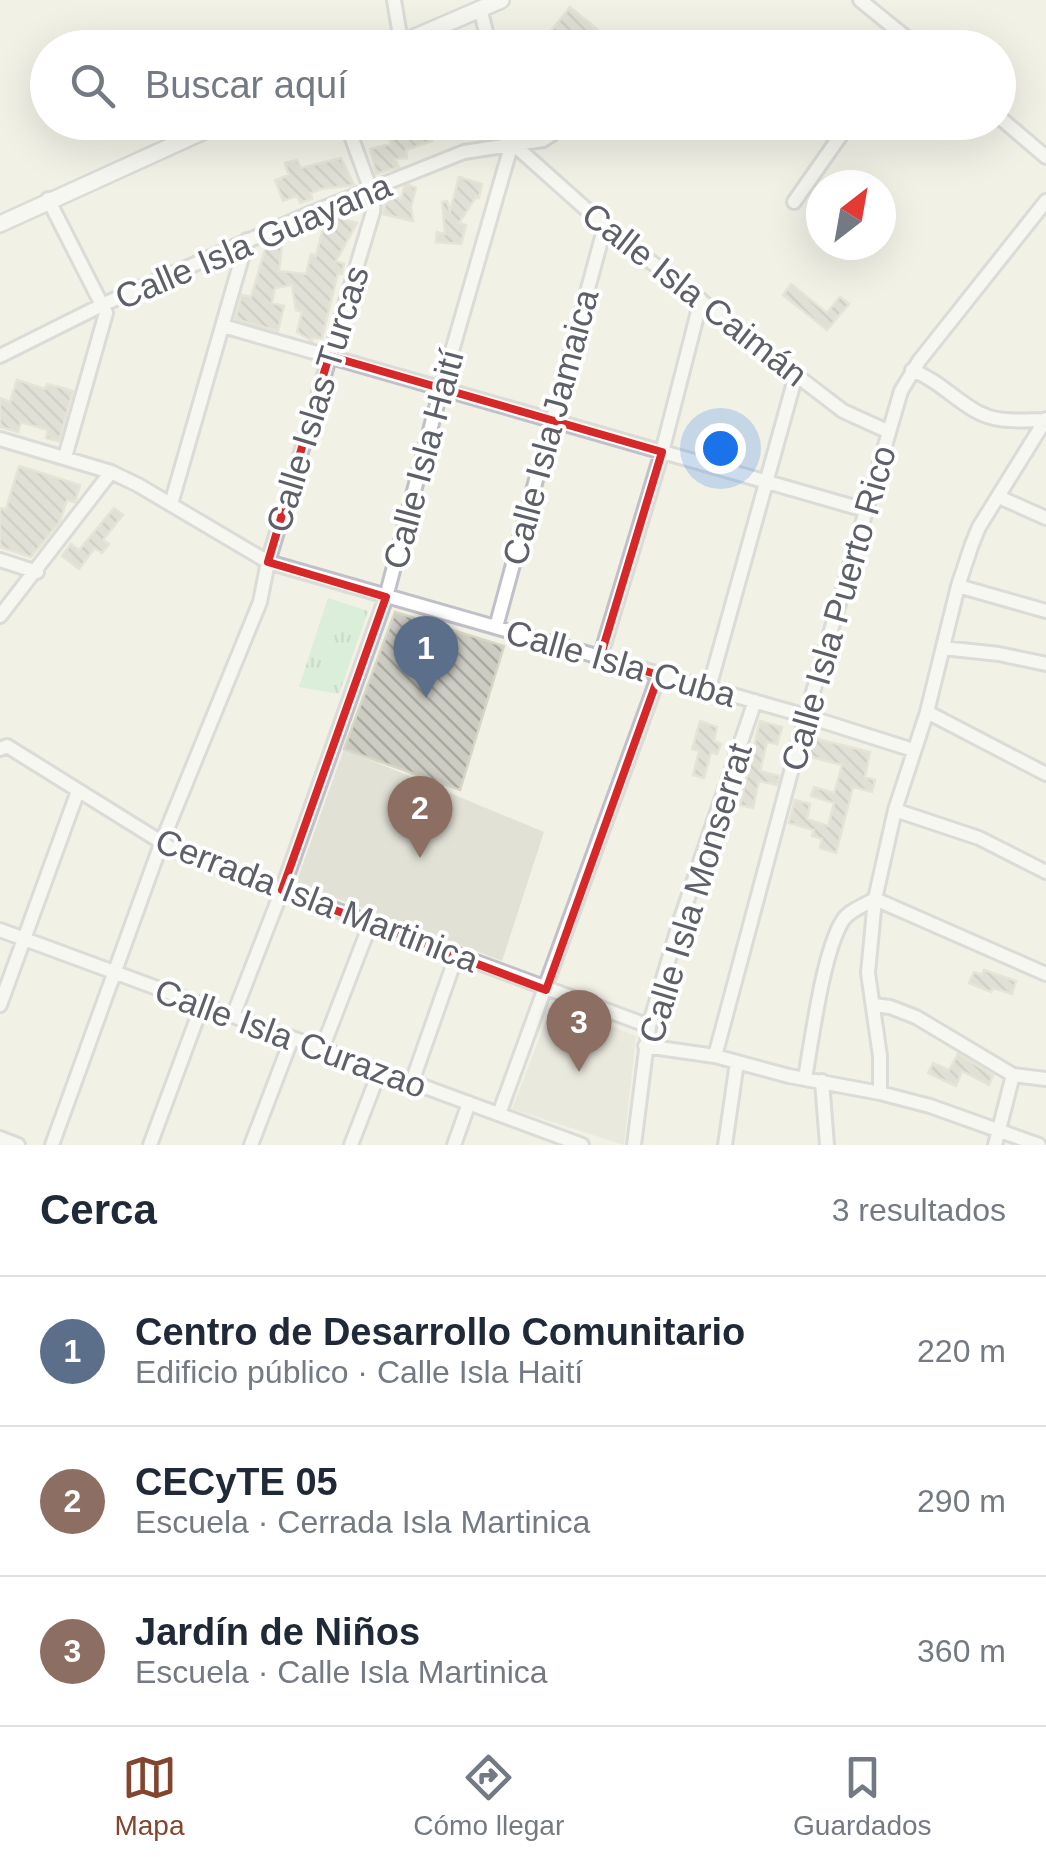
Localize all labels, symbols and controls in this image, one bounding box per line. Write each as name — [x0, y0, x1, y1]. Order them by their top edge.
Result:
search box — [30, 30, 1016, 140]
icon: search — [65, 58, 120, 113]
text: Buscar aquí — [145, 64, 348, 106]
street label: Calle Isla Guayana — [109, 165, 397, 317]
north arrow — [806, 170, 896, 260]
street label: Calle Isla Caimán — [575, 194, 815, 394]
street label: Calle Islas Turcas — [258, 261, 376, 537]
street label: Calle Isla Jamaica — [494, 284, 606, 569]
street label: Calle Isla Haití — [375, 345, 471, 573]
your location — [695, 423, 746, 474]
street label: Calle Isla Puerto Rico — [773, 441, 903, 775]
street label: Calle Isla Cuba — [502, 612, 741, 715]
pin: 1 — [394, 616, 458, 698]
street label: Calle Isla Monserrat — [631, 738, 759, 1048]
pin: 2 — [388, 776, 452, 858]
street label: Cerrada Isla Martinica — [150, 820, 484, 980]
street label: Calle Isla Curazao — [150, 971, 432, 1105]
pin: 3 — [546, 990, 612, 1072]
text: Cerca — [40, 1186, 157, 1233]
text: 3 resultados — [832, 1192, 1006, 1228]
text: Centro de Desarrollo Comunitario — [135, 1311, 745, 1353]
text: 1 — [64, 1333, 81, 1369]
text: 220 m — [917, 1333, 1006, 1369]
text: Edificio público · Calle Isla Haití — [135, 1354, 583, 1390]
text: CECyTE 05 — [135, 1461, 338, 1503]
text: 2 — [64, 1483, 81, 1519]
text: 290 m — [917, 1483, 1006, 1519]
text: Escuela · Cerrada Isla Martinica — [135, 1504, 590, 1540]
text: Jardín de Niños — [135, 1611, 420, 1653]
text: 3 — [64, 1633, 81, 1669]
text: 360 m — [917, 1633, 1006, 1669]
text: Escuela · Calle Isla Martinica — [135, 1654, 548, 1690]
tab: Mapa — [114, 1750, 184, 1842]
tab: Cómo llegar — [413, 1750, 564, 1842]
tab: Guardados — [793, 1750, 932, 1842]

